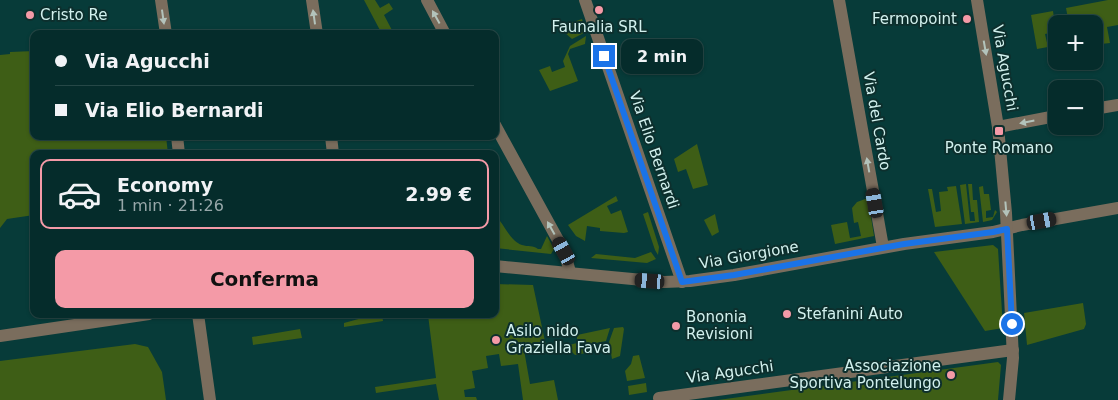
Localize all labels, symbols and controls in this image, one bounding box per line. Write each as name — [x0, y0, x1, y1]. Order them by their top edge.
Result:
marker: Faunalia SRL — [593, 4, 605, 16]
place label: Cristo Re — [40, 6, 107, 24]
marker: Cristo Re — [24, 9, 36, 21]
one-way arrow — [160, 9, 168, 25]
one-way arrow — [310, 9, 318, 25]
one-way arrow — [432, 10, 440, 24]
place label: Fermopoint — [872, 10, 957, 28]
marker: Fermopoint — [961, 13, 973, 25]
map controls — [1048, 15, 1103, 135]
button: + — [1048, 15, 1103, 70]
place label: Faunalia SRL — [551, 18, 647, 36]
street label: Via Agucchi — [989, 23, 1021, 113]
callout: 2 min — [622, 38, 704, 74]
one-way arrow — [982, 40, 990, 56]
route end — [593, 45, 615, 67]
text: 2 min — [637, 47, 687, 66]
text: Via Agucchi — [85, 50, 210, 72]
street label: Via del Cardo — [859, 70, 895, 172]
button: − — [1048, 80, 1103, 135]
street label: Via Elio Bernardi — [625, 89, 683, 211]
text: Via Elio Bernardi — [85, 99, 264, 121]
one-way arrow — [1019, 118, 1035, 126]
marker: Ponte Romano — [993, 125, 1005, 137]
place label: Ponte Romano — [945, 139, 1053, 157]
one-way arrow — [864, 157, 872, 173]
icon: car — [57, 172, 102, 217]
text: Economy — [117, 174, 213, 196]
text: 2.99 € — [405, 183, 472, 205]
car — [865, 187, 884, 219]
text: 1 min · 21:26 — [117, 196, 224, 215]
one-way arrow — [1002, 201, 1010, 217]
car — [1025, 211, 1058, 231]
one-way arrow — [547, 220, 555, 235]
car — [550, 234, 577, 268]
street label: Via Giorgione — [698, 237, 800, 273]
button: Conferma — [55, 250, 474, 308]
car — [634, 272, 665, 290]
place label: Stefanini Auto — [797, 305, 903, 323]
place label: Bononia Revisioni — [686, 308, 753, 343]
marker: Stefanini Auto — [781, 308, 793, 320]
route start — [1001, 313, 1023, 335]
marker: Bononia Revisioni — [670, 320, 682, 332]
place label: Asilo nido Graziella Fava — [506, 322, 611, 357]
marker: Asilo nido Graziella Fava — [490, 334, 502, 346]
street label: Via Agucchi — [685, 357, 775, 387]
place label: Associazione Sportiva Pontelungo — [790, 357, 941, 392]
marker: Associazione Sportiva Pontelungo — [945, 369, 957, 381]

